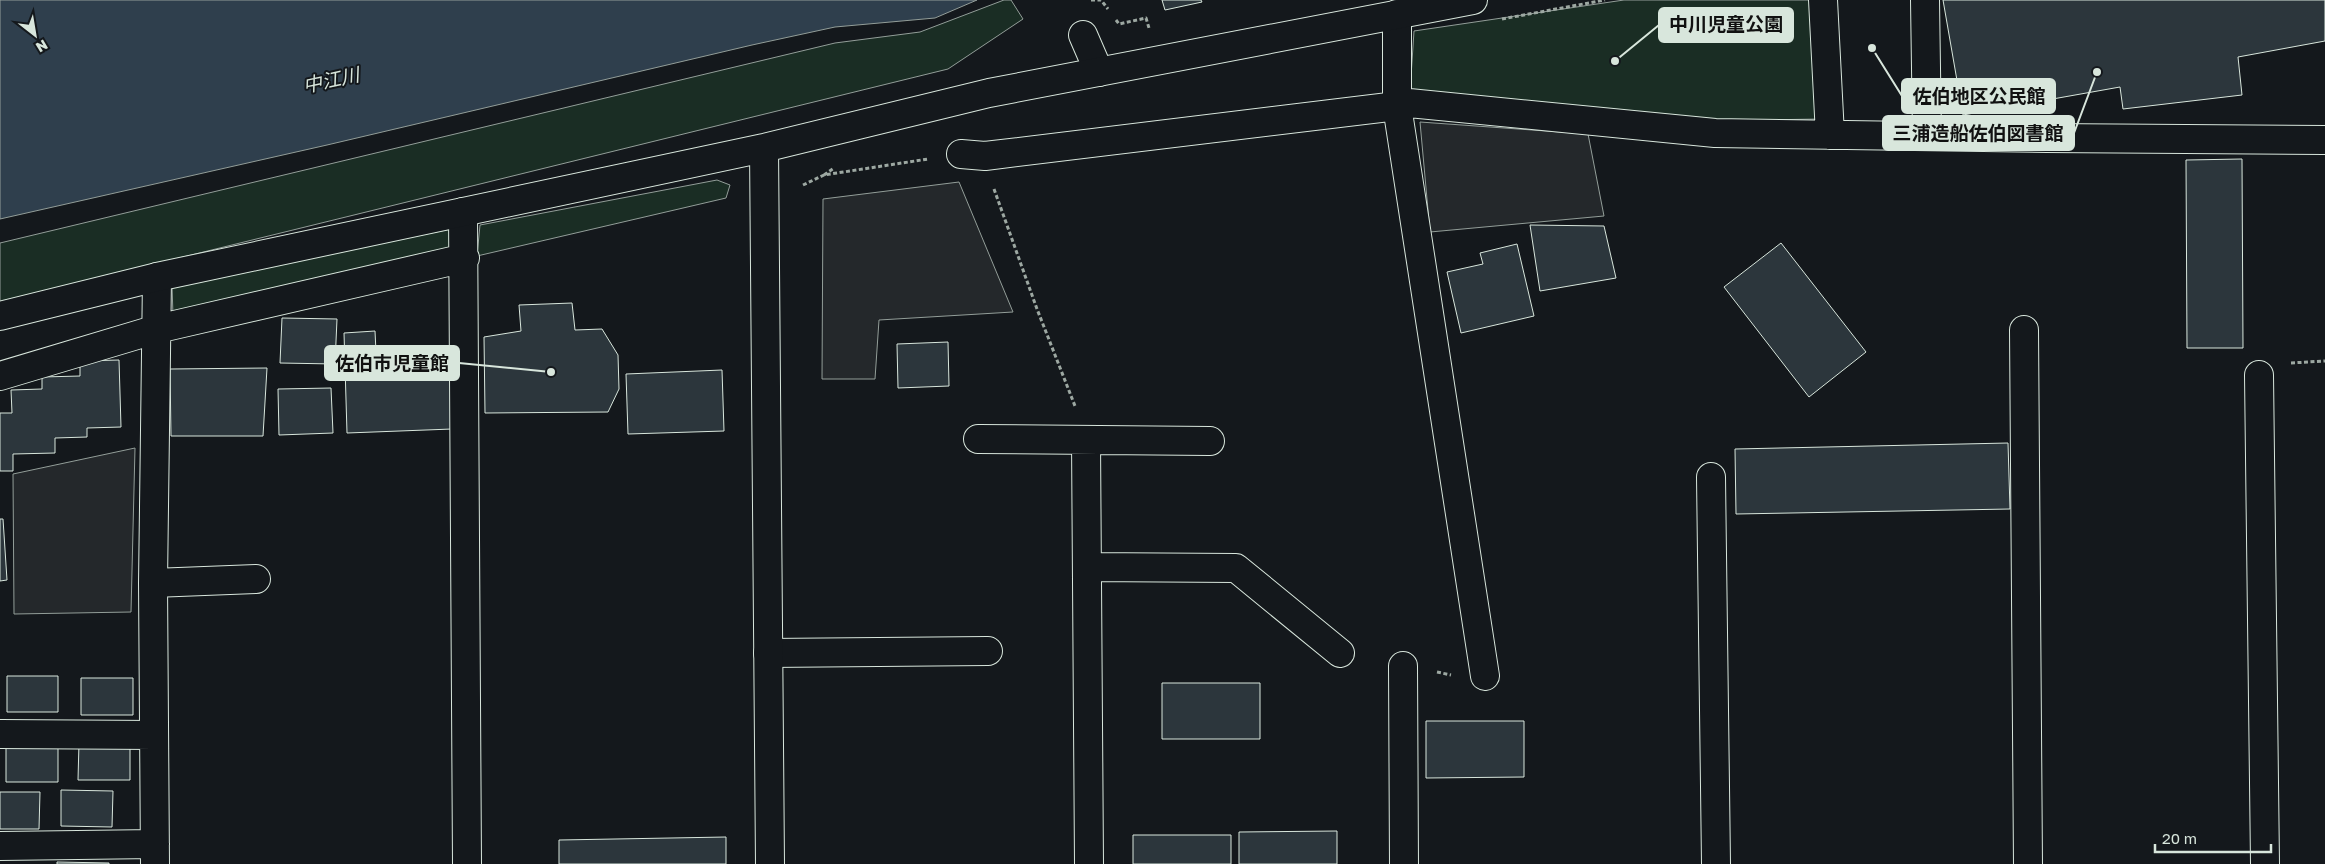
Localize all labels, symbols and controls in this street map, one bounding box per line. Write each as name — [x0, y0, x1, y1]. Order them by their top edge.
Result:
callout: 中川児童公園 — [1659, 8, 1793, 42]
north arrow — [10, 10, 60, 60]
text: 中川児童公園 — [1669, 12, 1783, 35]
text: N — [33, 37, 51, 57]
water label: 中江川 — [301, 62, 363, 97]
callout: 佐伯地区公民館 — [1902, 79, 2055, 113]
text: 佐伯地区公民館 — [1912, 84, 2046, 107]
callout: 三浦造船佐伯図書館 — [1883, 116, 2074, 150]
text: 三浦造船佐伯図書館 — [1892, 121, 2064, 144]
callout: 佐伯市児童館 — [325, 346, 459, 380]
text: 佐伯市児童館 — [335, 351, 449, 374]
scale bar — [2155, 822, 2271, 854]
text: 20 m — [2162, 829, 2197, 847]

